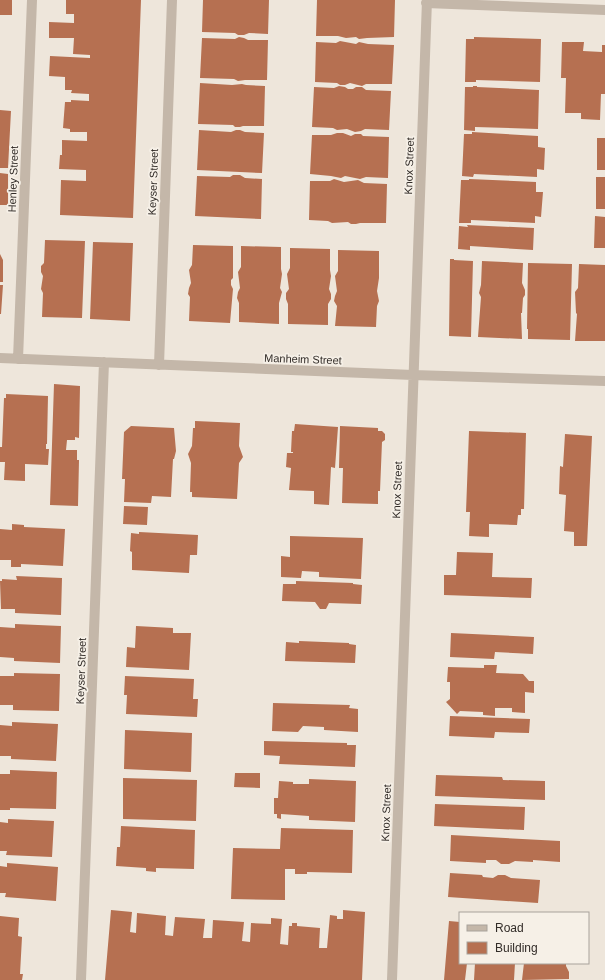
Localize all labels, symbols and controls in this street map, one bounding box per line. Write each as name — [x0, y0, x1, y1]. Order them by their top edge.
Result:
street label: Knox Street — [402, 137, 416, 195]
street label: Henley Street — [6, 145, 20, 213]
street label: Keyser Street — [146, 148, 160, 216]
street label: Manheim Street — [264, 352, 342, 366]
street label: Knox Street — [390, 461, 404, 519]
street label: Keyser Street — [74, 637, 88, 705]
street label: Knox Street — [379, 784, 393, 842]
legend — [459, 912, 589, 964]
text: Road — [495, 921, 524, 935]
text: Building — [495, 941, 538, 955]

